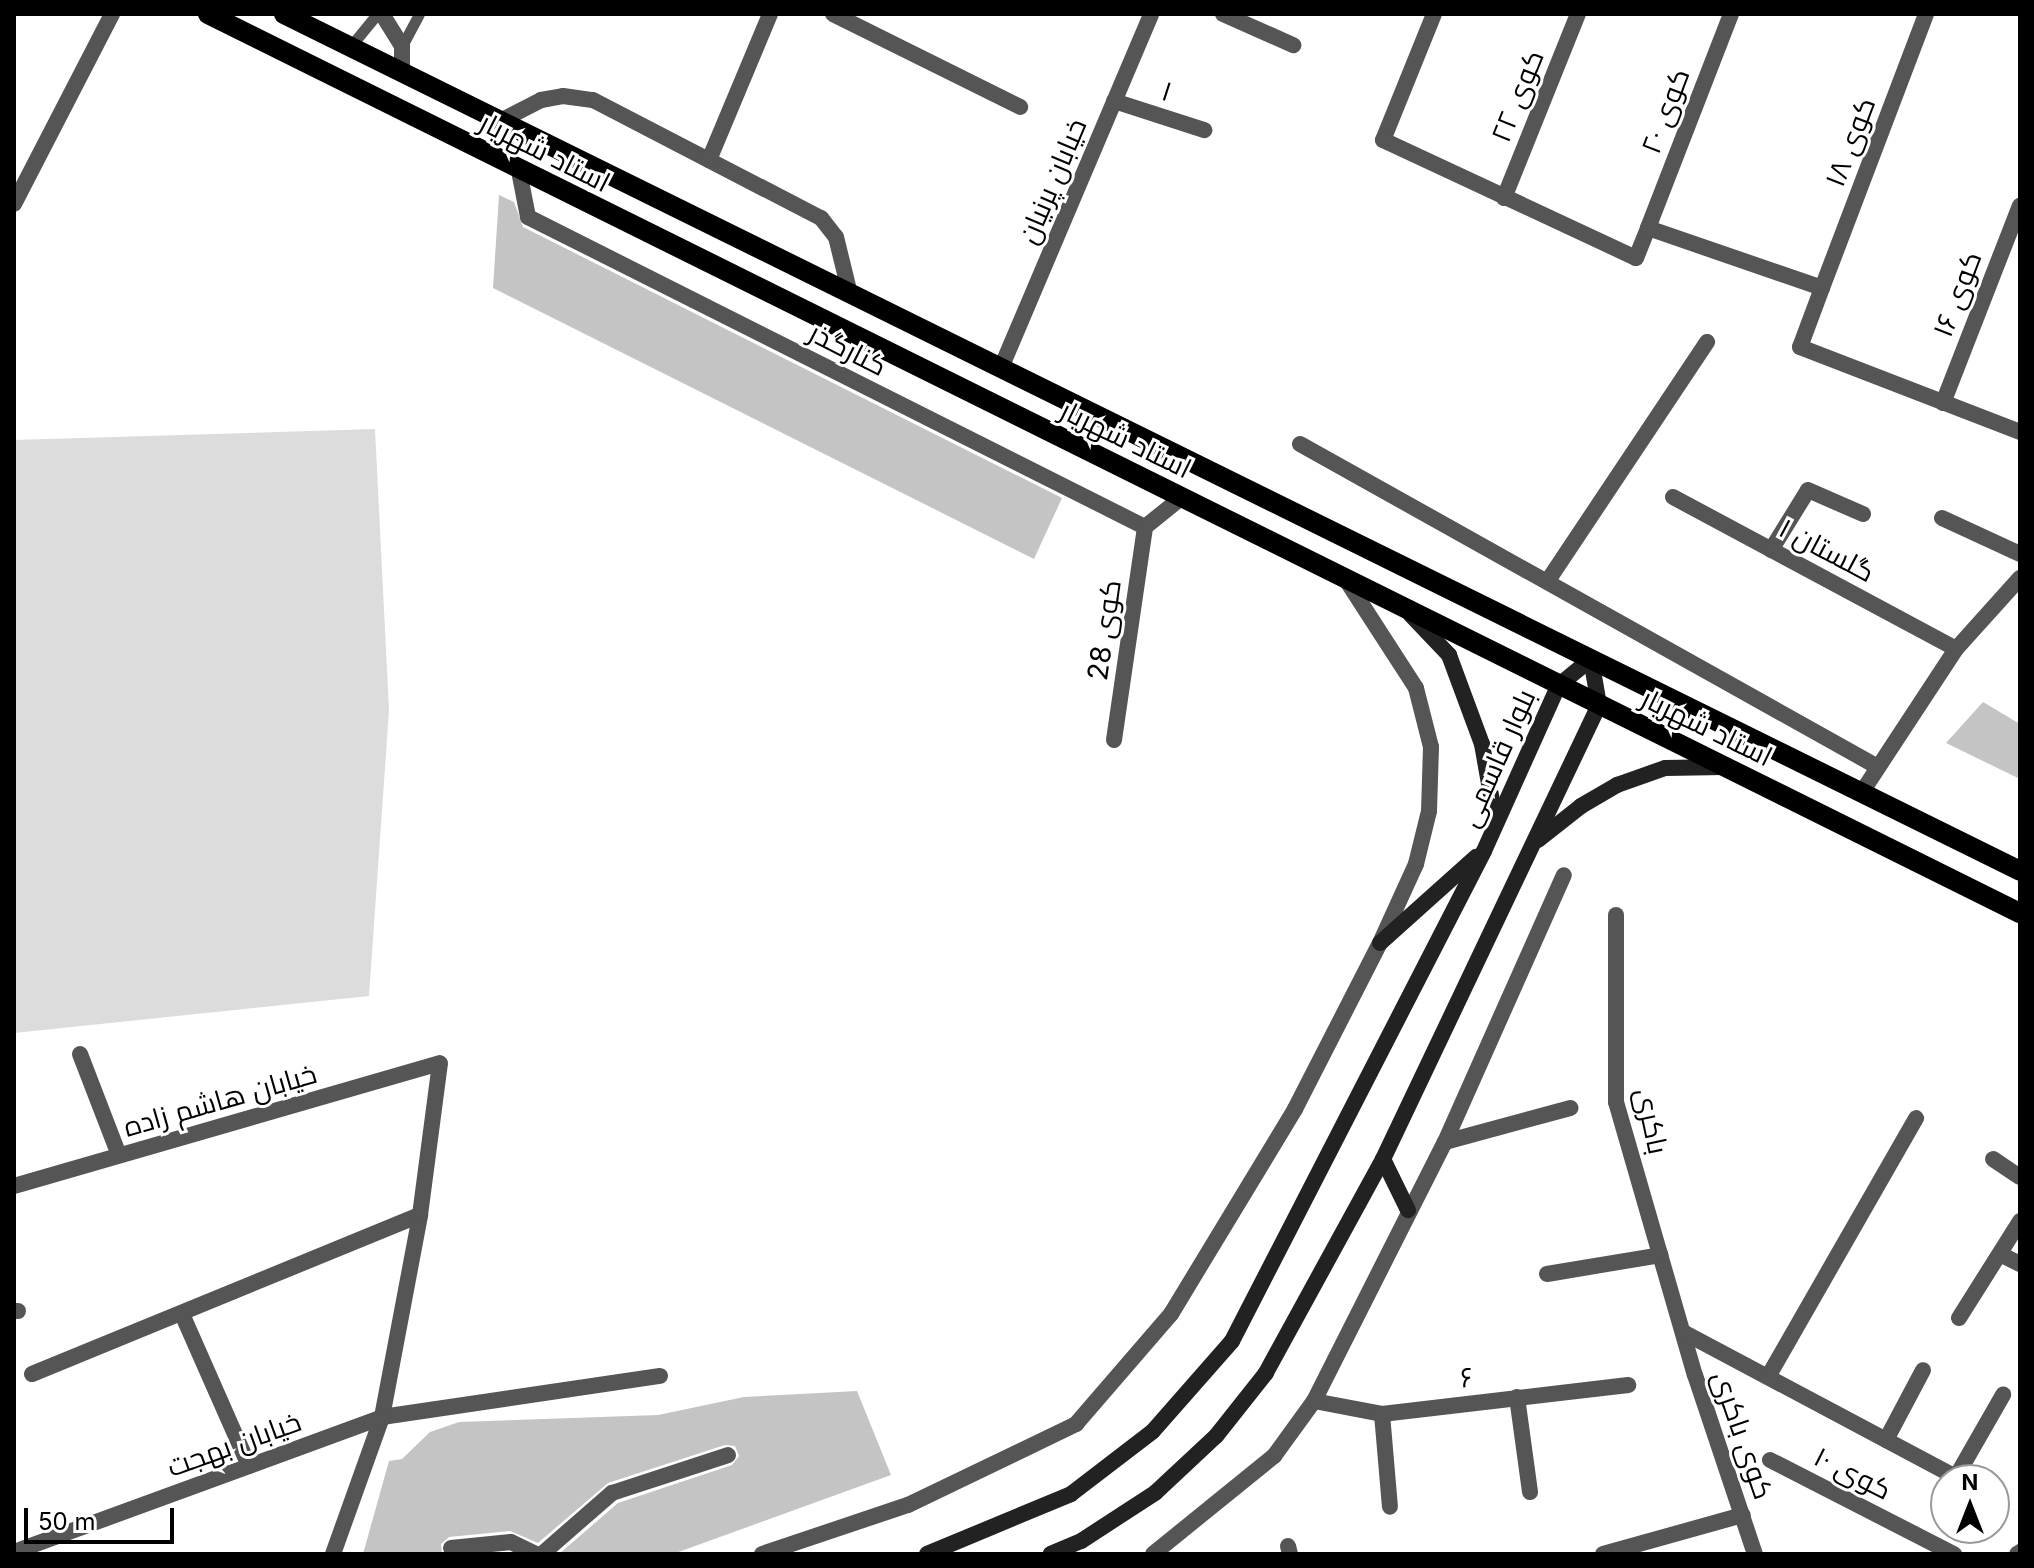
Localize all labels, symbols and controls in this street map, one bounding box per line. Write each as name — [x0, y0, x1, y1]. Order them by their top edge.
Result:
street label: کوی ۲۲ — [1483, 45, 1551, 147]
street label: کوی ۲۰ — [1633, 64, 1697, 158]
street label: ۱ — [1158, 74, 1176, 108]
street label: کوی ۱۸ — [1818, 93, 1882, 191]
street label: استاد شهریار — [474, 105, 616, 199]
street label: خیابان پرنیان — [1011, 113, 1093, 249]
street label: کوی ۱۶ — [1925, 247, 1989, 341]
street label: کنارگذر — [804, 315, 892, 383]
street label: استاد شهریار — [1055, 393, 1197, 485]
street label: ۱ گلستان — [1774, 511, 1880, 589]
street label: کوی 28 — [1080, 578, 1128, 682]
street label: استاد شهریار — [1636, 681, 1778, 773]
street label: بلوار قاسمی — [1452, 684, 1542, 832]
street label: خیابان هاشم زاده — [120, 1056, 320, 1144]
street label: باکری — [1629, 1085, 1675, 1157]
street label: ۶ — [1458, 1360, 1476, 1394]
street label: کوی باکری — [1705, 1366, 1781, 1504]
street label: خیابان بهجت — [162, 1404, 306, 1484]
street label: کوی ۱۰ — [1809, 1439, 1897, 1507]
north arrow — [1930, 1464, 2010, 1544]
text: N — [1962, 1469, 1978, 1495]
scale bar — [28, 1492, 178, 1542]
text: 50 m — [38, 1507, 96, 1536]

